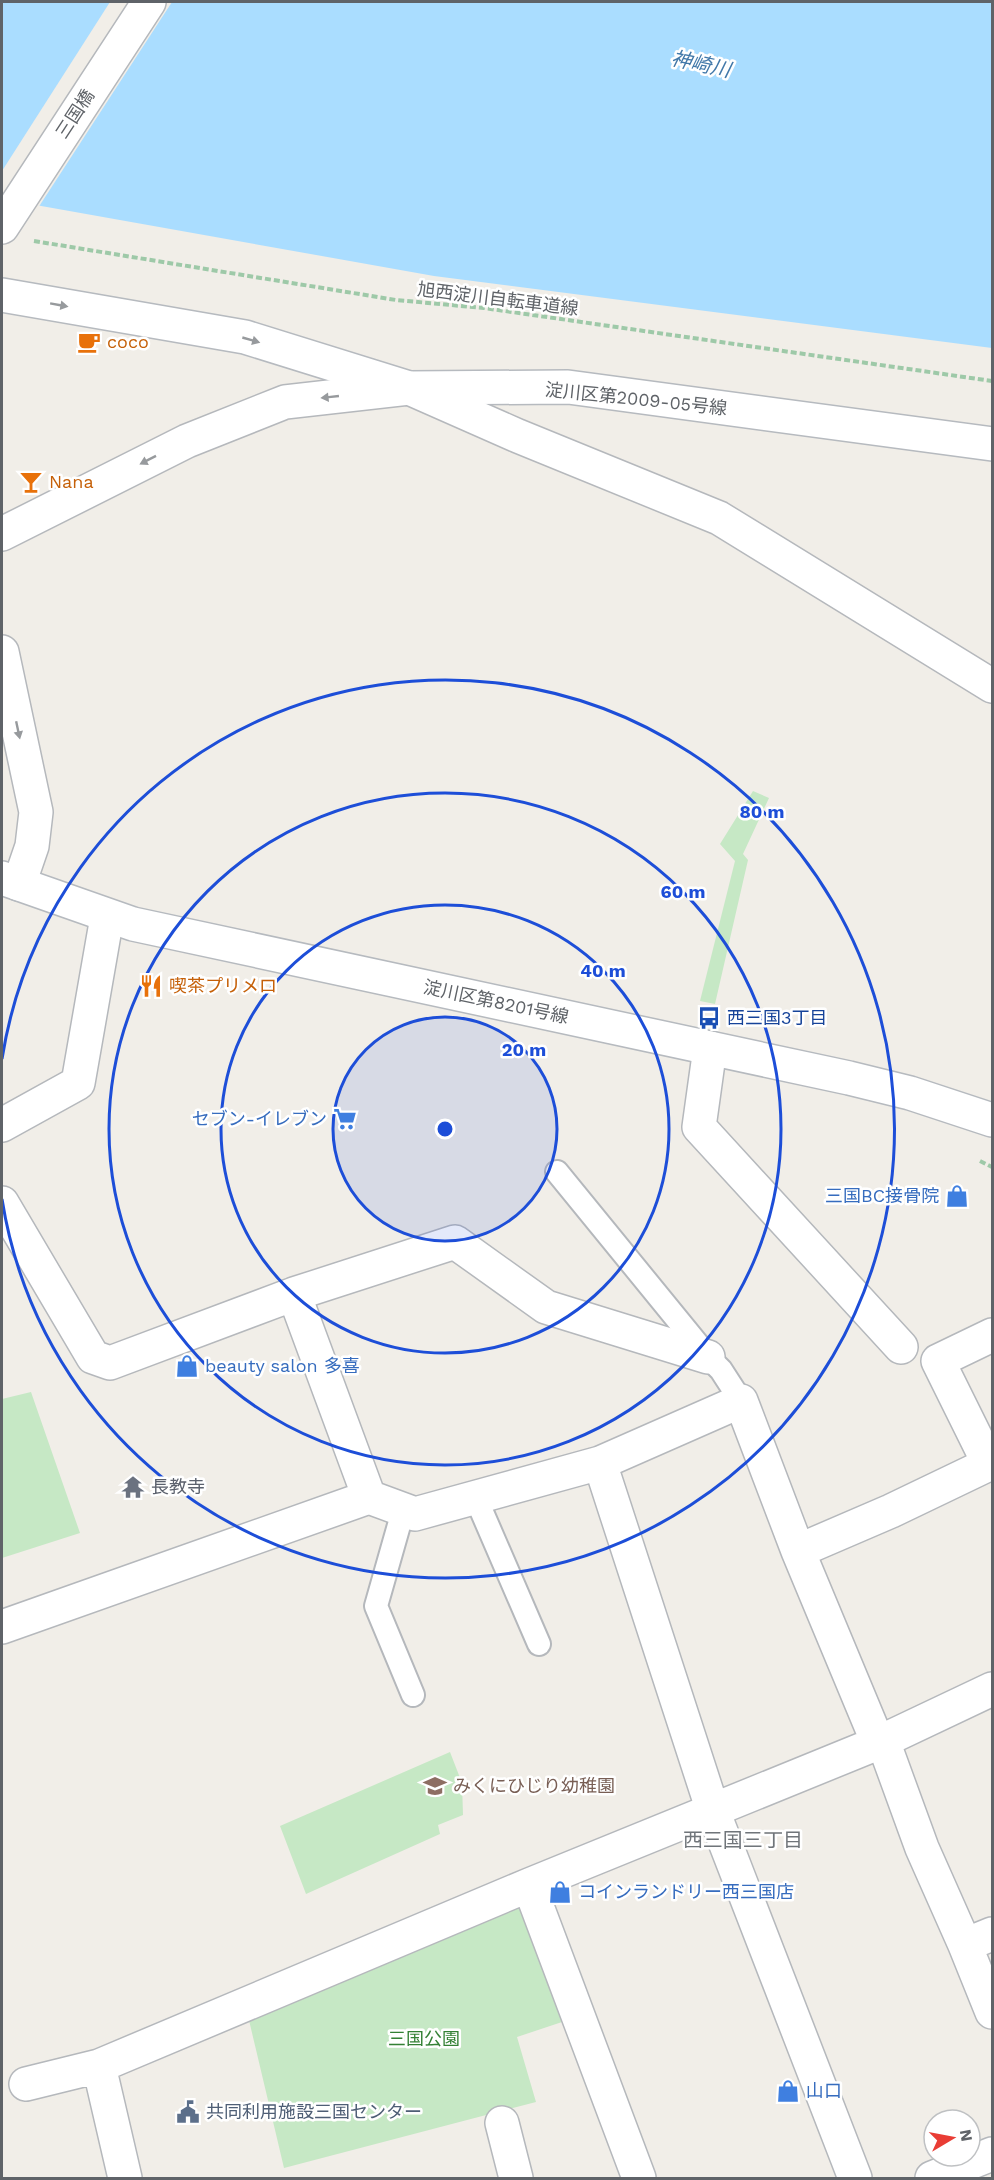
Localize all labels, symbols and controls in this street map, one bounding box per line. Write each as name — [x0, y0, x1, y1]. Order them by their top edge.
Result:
water label: 神崎川 — [669, 46, 735, 82]
street label: 三国橋 — [51, 85, 98, 142]
street label: 旭西淀川自転車道線 — [416, 278, 580, 319]
one-way arrow — [50, 301, 69, 310]
cafe icon: coco — [76, 329, 102, 355]
place label: coco — [107, 331, 149, 352]
one-way arrow — [242, 335, 260, 345]
street label: 淀川区第2009-05号線 — [544, 379, 728, 419]
one-way arrow — [321, 392, 340, 402]
one-way arrow — [139, 456, 156, 465]
bar icon: Nana — [18, 469, 44, 495]
place label: Nana — [49, 471, 94, 492]
one-way arrow — [14, 721, 23, 740]
text: 80 m — [740, 801, 784, 822]
text: 60 m — [661, 881, 705, 902]
text: 40 m — [580, 960, 626, 981]
restaurant icon: 喫茶プリメロ — [138, 973, 164, 999]
place label: 喫茶プリメロ — [169, 975, 277, 996]
street label: 淀川区第8201号線 — [422, 976, 571, 1027]
bus stop icon: 西三国3丁目 — [696, 1005, 722, 1031]
place label: 西三国3丁目 — [727, 1007, 828, 1028]
text: 20 m — [502, 1039, 546, 1060]
supermarket icon: セブン-イレブン — [332, 1106, 358, 1132]
place label: セブン-イレブン — [192, 1108, 327, 1129]
centre of rings — [435, 1119, 455, 1139]
shop icon: 三国BC接骨院 — [944, 1183, 970, 1209]
place label: 三国BC接骨院 — [825, 1185, 939, 1206]
shop icon: beauty salon 多喜 — [174, 1353, 200, 1379]
place label: beauty salon 多喜 — [205, 1355, 360, 1376]
temple icon: 長教寺 — [120, 1474, 146, 1500]
place label: 長教寺 — [151, 1476, 205, 1497]
school or university icon: みくにひじり幼稚園 — [422, 1773, 448, 1799]
place label: みくにひじり幼稚園 — [453, 1775, 615, 1796]
district label: 西三国三丁目 — [683, 1828, 803, 1852]
shop icon: コインランドリー西三国店 — [547, 1879, 573, 1905]
place label: コインランドリー西三国店 — [578, 1881, 794, 1902]
park label: 三国公園 — [388, 2028, 460, 2049]
shop icon: 山口 — [775, 2078, 801, 2104]
place label: 山口 — [806, 2080, 842, 2101]
public building icon: 共同利用施設三国センター — [175, 2099, 201, 2125]
place label: 共同利用施設三国センター — [206, 2101, 422, 2122]
north arrow — [922, 2108, 982, 2168]
text: N — [956, 2128, 977, 2143]

